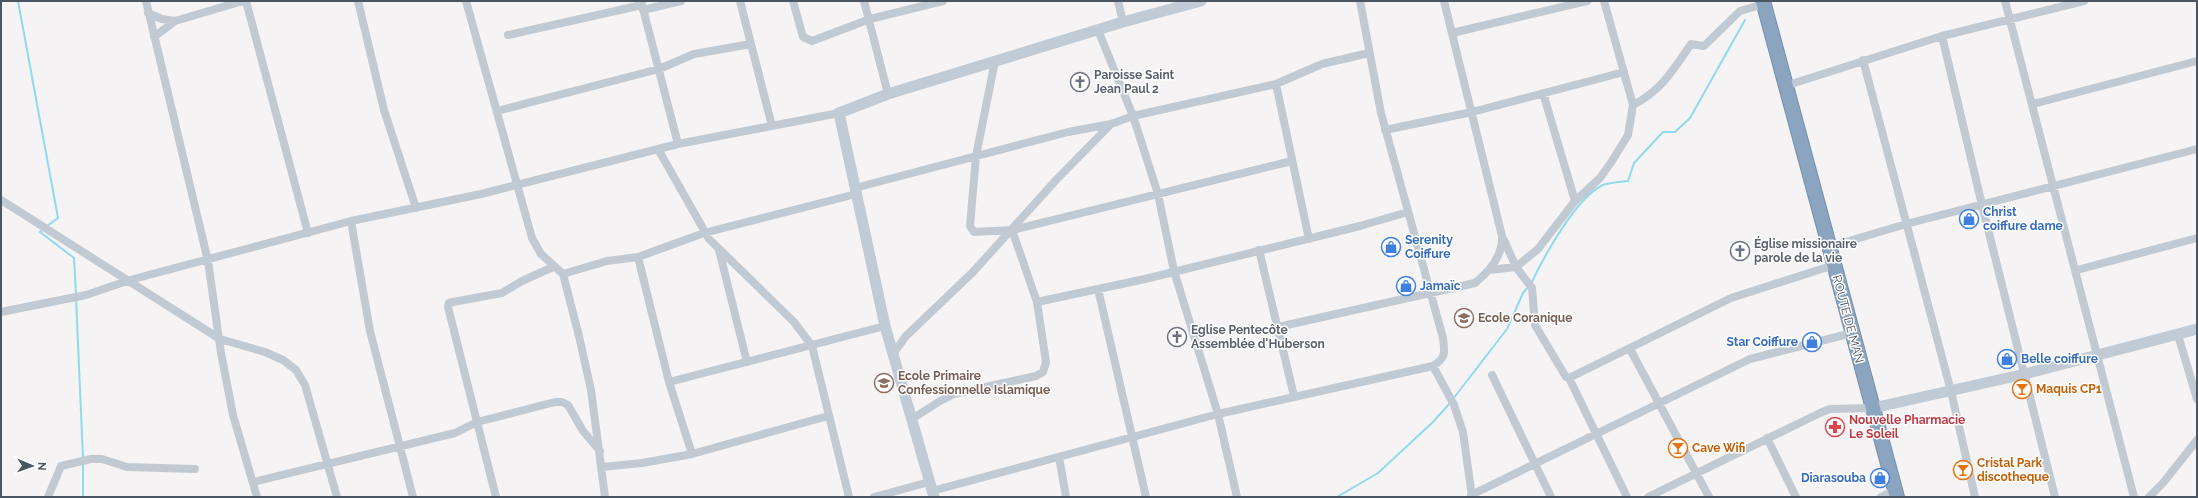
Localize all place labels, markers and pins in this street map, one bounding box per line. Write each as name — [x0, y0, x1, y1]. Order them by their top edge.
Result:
place label: Paroisse Saint Jean Paul 2 — [1094, 68, 1175, 96]
church icon: Paroisse Saint Jean Paul 2 — [1069, 71, 1091, 93]
place label: Christ coiffure dame — [1983, 205, 2063, 233]
shop icon: Christ coiffure dame — [1958, 208, 1980, 230]
place label: Serenity Coiffure — [1405, 233, 1453, 261]
shop icon: Serenity Coiffure — [1380, 236, 1402, 258]
place label: Église missionaire parole de la vie — [1754, 236, 1857, 265]
church icon: Église missionaire parole de la vie — [1729, 240, 1751, 262]
shop icon: Jamaïc — [1395, 275, 1417, 297]
place label: Jamaïc — [1420, 279, 1461, 293]
school or university icon: Ecole Coranique — [1453, 307, 1475, 329]
place label: Ecole Coranique — [1478, 311, 1572, 325]
place label: Eglise Pentecôte Assemblée d'Huberson — [1191, 323, 1325, 351]
church icon: Eglise Pentecôte Assemblée d'Huberson — [1166, 326, 1188, 348]
shop icon: Star Coiffure — [1801, 331, 1823, 353]
place label: Star Coiffure — [1727, 335, 1798, 349]
shop icon: Belle coiffure — [1996, 348, 2018, 370]
place label: Belle coiffure — [2021, 352, 2098, 366]
place label: Ecole Primaire Confessionnelle Islamique — [898, 369, 1050, 397]
school or university icon: Ecole Primaire Confessionnelle Islamique — [873, 372, 895, 394]
bar icon: Maquis CP1 — [2011, 378, 2033, 400]
place label: Maquis CP1 — [2036, 382, 2102, 396]
place label: Nouvelle Pharmacie Le Soleil — [1849, 413, 1965, 441]
pharmacy icon: Nouvelle Pharmacie Le Soleil — [1824, 416, 1846, 438]
bar icon: Cave Wifi — [1667, 437, 1689, 459]
place label: Cave Wifi — [1692, 441, 1746, 455]
place label: Cristal Park discotheque — [1977, 456, 2049, 484]
bar icon: Cristal Park discotheque — [1952, 459, 1974, 481]
shop icon: Diarasouba — [1869, 467, 1891, 489]
place label: Diarasouba — [1801, 471, 1866, 485]

